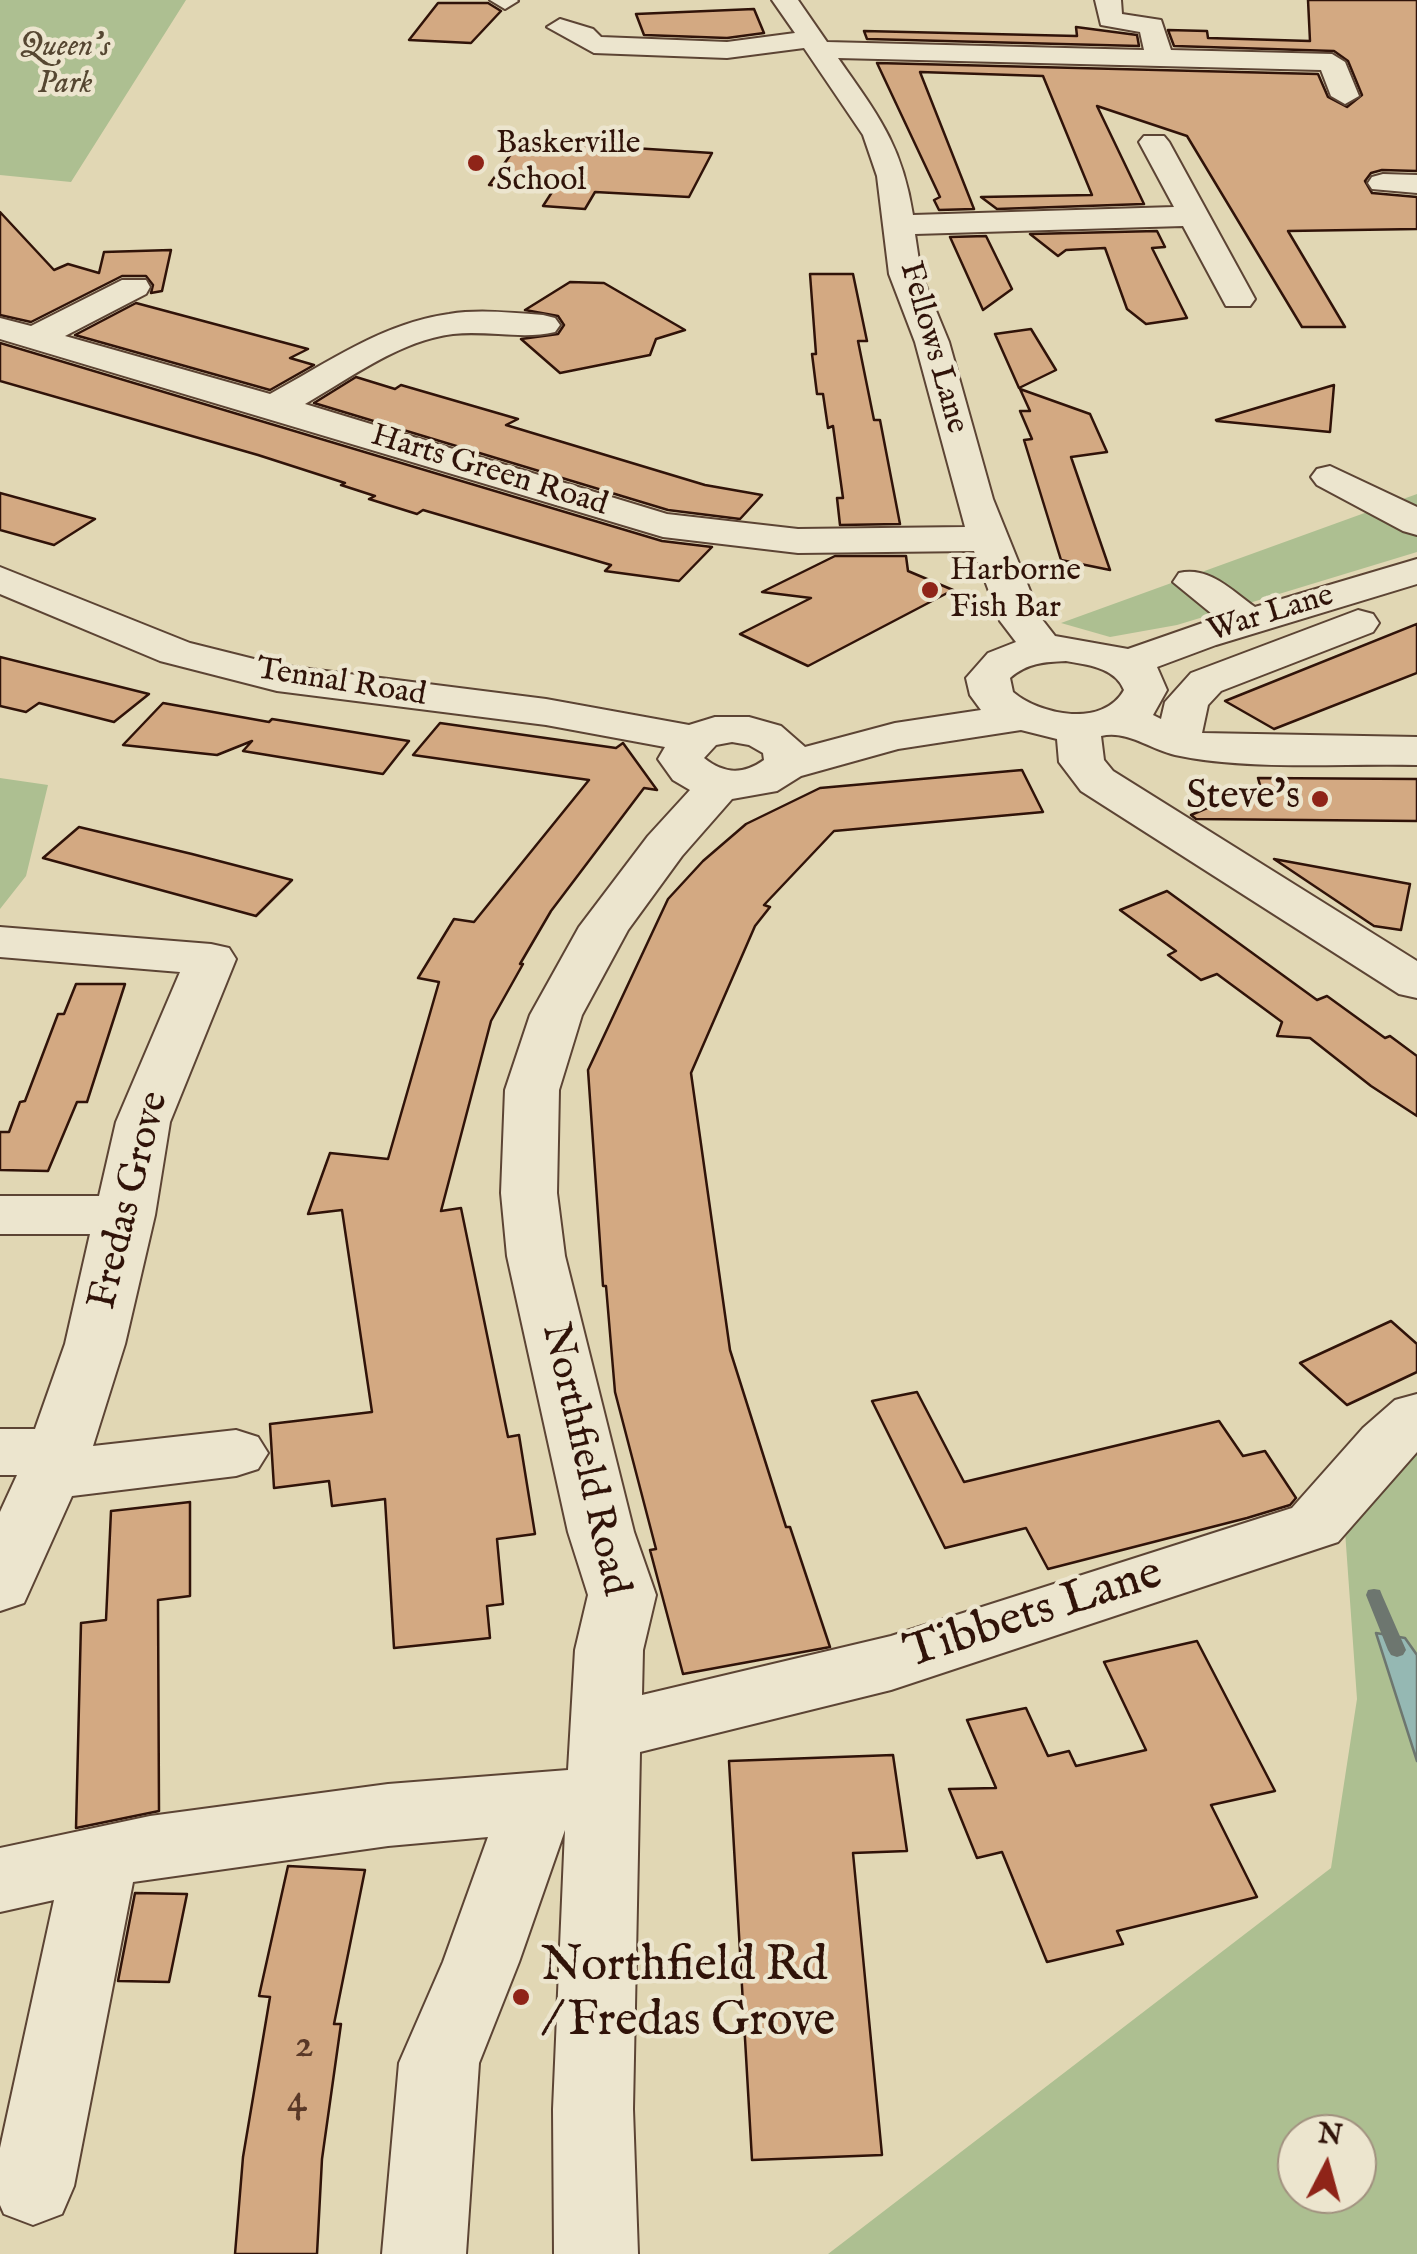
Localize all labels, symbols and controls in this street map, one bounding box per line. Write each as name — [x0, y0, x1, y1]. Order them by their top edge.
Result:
park label: Queen's Park — [20, 29, 110, 104]
place label: Baskerville School — [496, 126, 640, 201]
marker: Baskerville School — [465, 152, 487, 174]
street label: Fellows Lane — [889, 258, 975, 438]
street label: Harts Green Road — [366, 418, 612, 526]
place label: Harborne Fish Bar — [950, 553, 1081, 628]
street label: War Lane — [1204, 578, 1338, 652]
marker: Harborne Fish Bar — [919, 579, 941, 601]
street label: Tennal Road — [253, 652, 429, 716]
place label: Steve’s — [1186, 775, 1300, 823]
marker: Steve’s — [1309, 788, 1331, 810]
street label: Fredas Grove — [81, 1087, 181, 1315]
street label: Northfield Road — [528, 1319, 638, 1601]
street label: Tibbets Lane — [898, 1547, 1170, 1685]
place label: Northfield Rd / Fredas Grove — [541, 1940, 835, 2053]
marker: Northfield Rd / Fredas Grove — [510, 1986, 532, 2008]
house number: 2 — [294, 2022, 314, 2072]
house number: 4 — [287, 2077, 307, 2127]
north arrow — [1277, 2114, 1377, 2214]
text: N — [1316, 2117, 1344, 2154]

